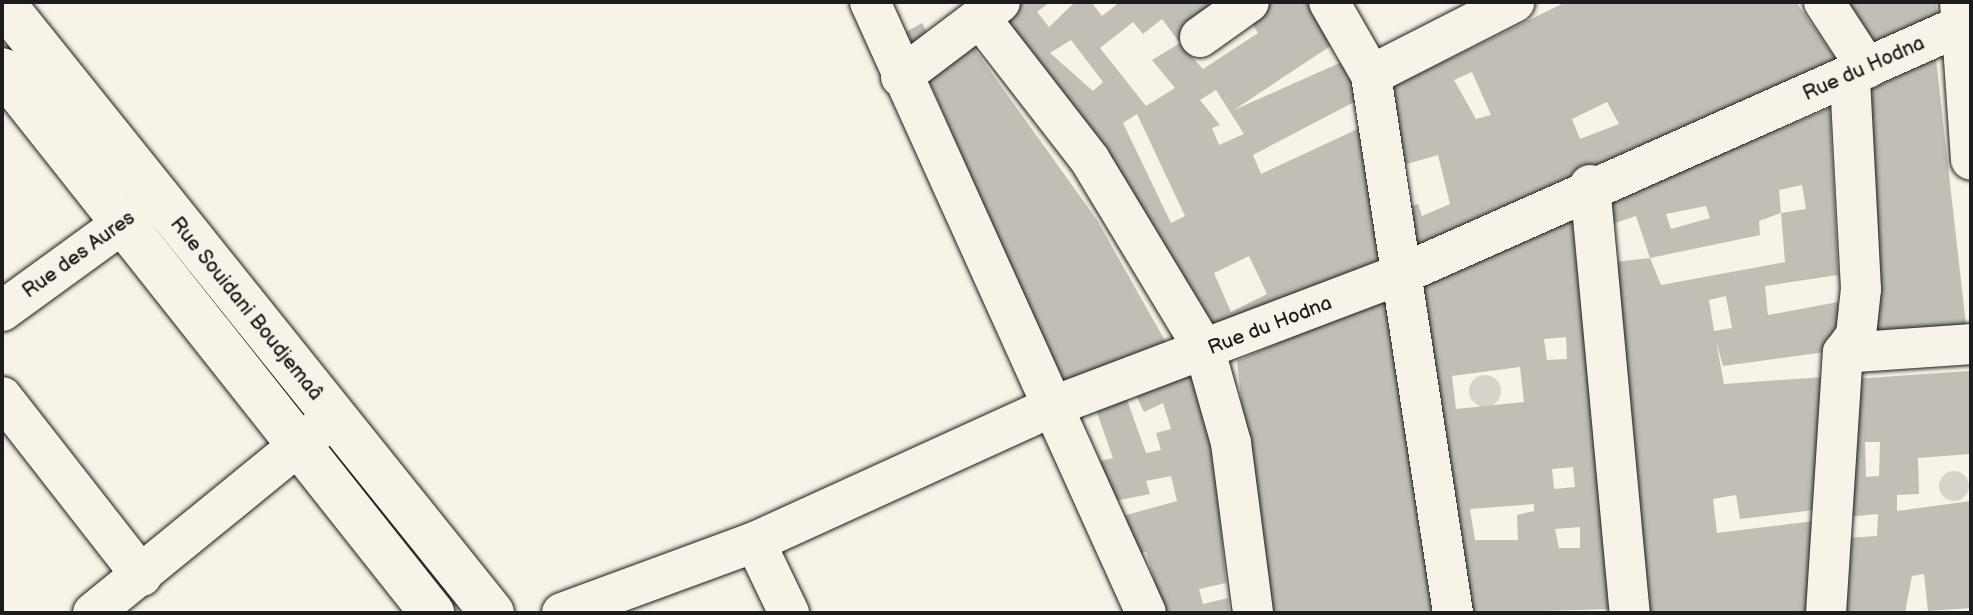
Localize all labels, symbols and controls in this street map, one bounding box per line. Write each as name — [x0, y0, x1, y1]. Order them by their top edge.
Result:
street label: Rue du Hodna — [1799, 31, 1929, 107]
street label: Rue des Aures — [18, 206, 140, 304]
street label: Rue Souidani Boudjemaâ — [165, 212, 327, 406]
street label: Rue du Hodna — [1205, 291, 1335, 361]

